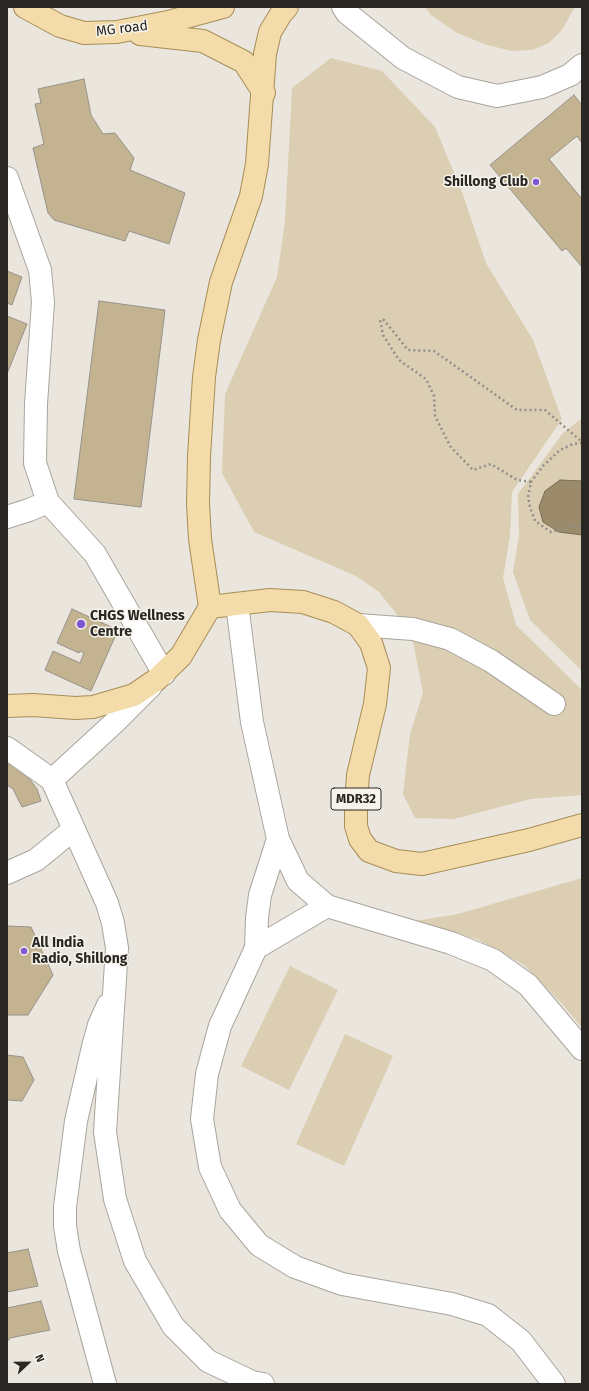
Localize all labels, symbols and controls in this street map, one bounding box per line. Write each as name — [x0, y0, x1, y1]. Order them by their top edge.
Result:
street label: MG road — [95, 17, 149, 41]
place label: Shillong Club — [444, 174, 528, 190]
marker: Shillong Club — [531, 177, 541, 187]
place label: CHGS Wellness Centre — [90, 608, 185, 640]
marker: CHGS Wellness Centre — [75, 618, 87, 630]
road number: MDR32 — [331, 788, 381, 810]
place label: All India Radio, Shillong — [32, 935, 127, 968]
marker: All India Radio, Shillong — [19, 946, 29, 956]
north arrow — [8, 1343, 48, 1383]
text: N — [32, 1352, 47, 1364]

